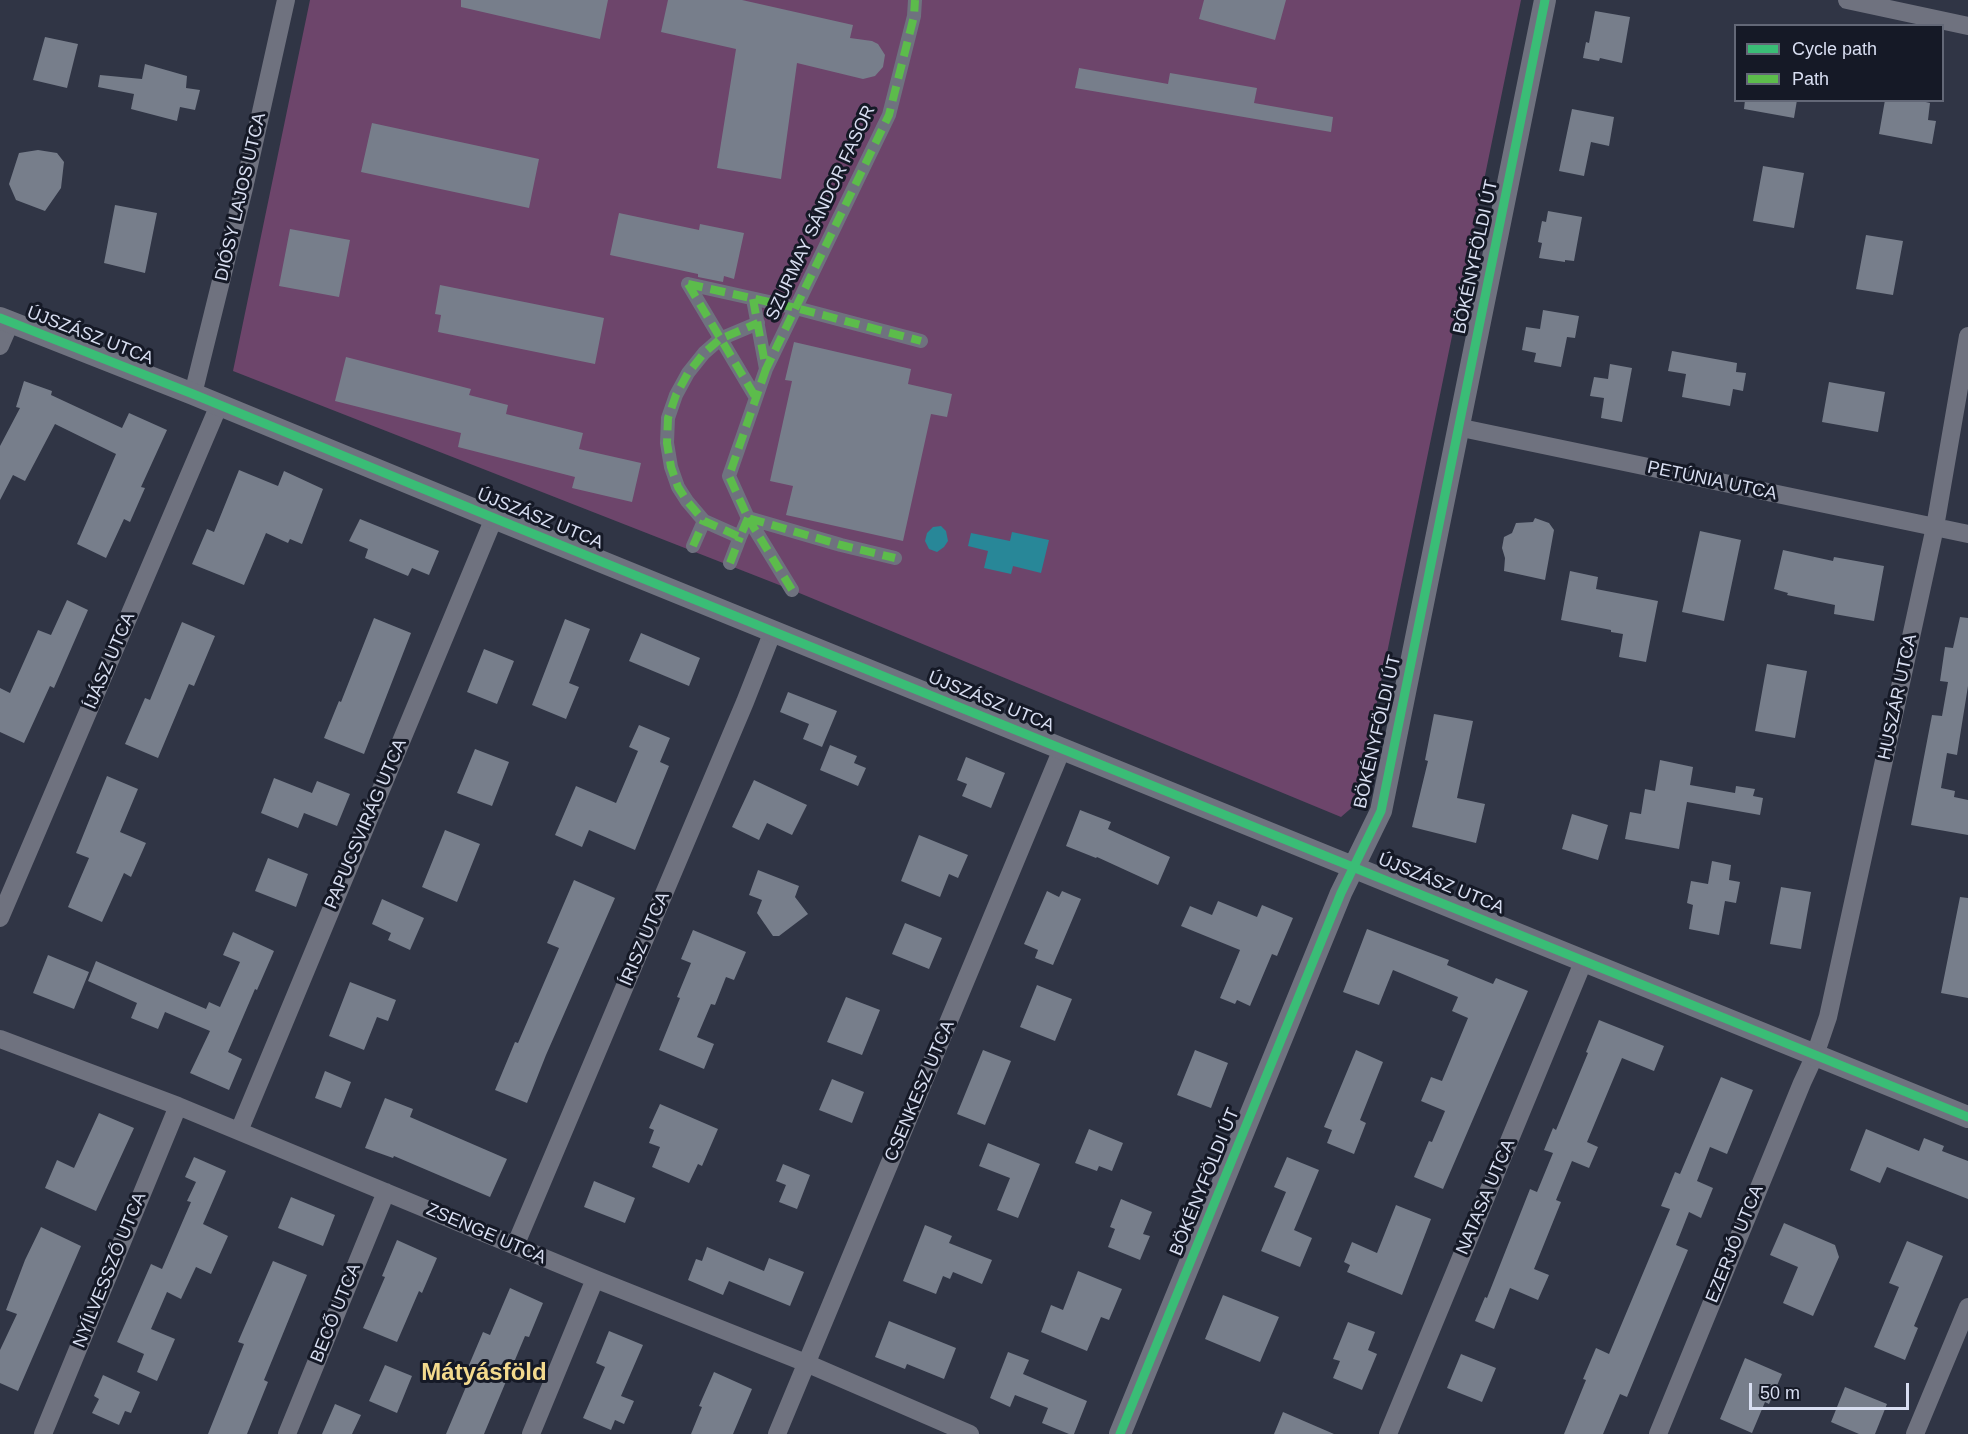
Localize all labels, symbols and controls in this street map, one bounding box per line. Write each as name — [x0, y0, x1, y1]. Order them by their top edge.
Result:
legend — [1734, 24, 1944, 102]
text: Cycle path — [1792, 39, 1877, 59]
text: Path — [1792, 69, 1829, 89]
street label: SZURMAY SÁNDOR FASOR — [762, 102, 880, 324]
street label: DIÓSY LAJOS UTCA — [211, 111, 271, 283]
street label: BÖKÉNYFÖLDI ÚT — [1449, 178, 1503, 336]
street label: ÚJSZÁSZ UTCA — [24, 302, 156, 370]
street label: PETÚNIA UTCA — [1645, 457, 1779, 505]
street label: ÚJSZÁSZ UTCA — [474, 484, 606, 554]
street label: ÍJÁSZ UTCA — [80, 609, 140, 713]
street label: HUSZÁR UTCA — [1874, 632, 1922, 762]
street label: BÖKÉNYFÖLDI ÚT — [1350, 653, 1406, 811]
street label: ÚJSZÁSZ UTCA — [925, 667, 1057, 737]
street label: PAPUCSVIRÁG UTCA — [320, 736, 412, 912]
street label: ÚJSZÁSZ UTCA — [1375, 849, 1507, 919]
street label: ÍRISZ UTCA — [616, 889, 674, 989]
street label: CSENKESZ UTCA — [881, 1017, 959, 1165]
street label: BÖKÉNYFÖLDI ÚT — [1166, 1105, 1244, 1259]
street label: NATASA UTCA — [1452, 1136, 1520, 1258]
street label: EZERJÓ UTCA — [1702, 1182, 1768, 1306]
street label: NYÍLVESSZŐ UTCA — [69, 1189, 151, 1351]
street label: ZSENGE UTCA — [423, 1199, 549, 1269]
street label: BECŐ UTCA — [306, 1260, 366, 1366]
district label: Mátyásföld — [421, 1359, 547, 1387]
scale bar — [1752, 1371, 1912, 1409]
text: 50 m — [1760, 1383, 1800, 1403]

